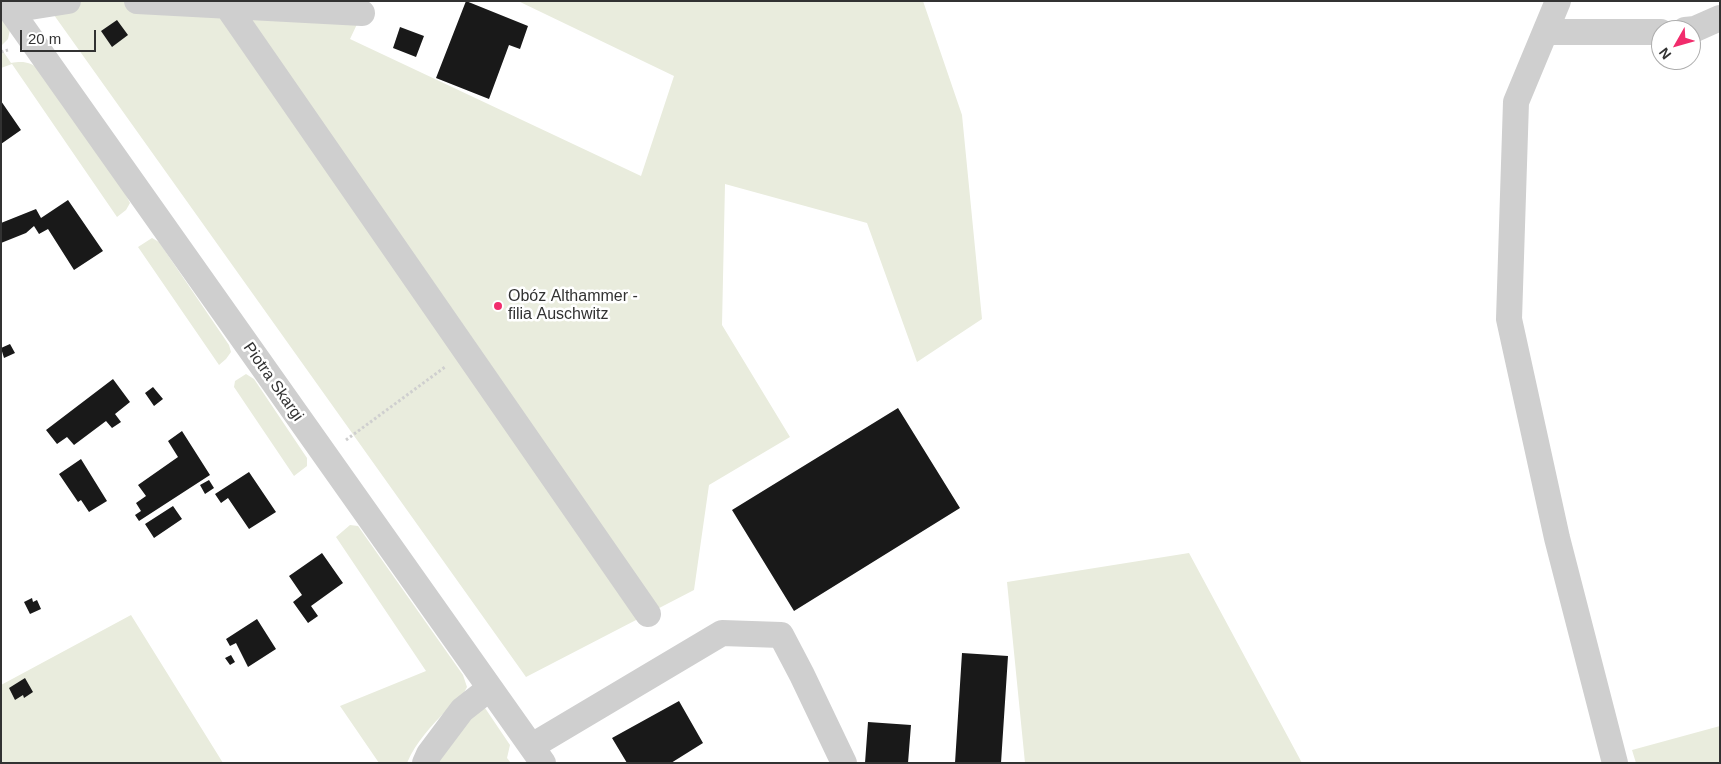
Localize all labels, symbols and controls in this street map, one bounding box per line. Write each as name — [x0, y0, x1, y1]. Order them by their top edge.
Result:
scale bar — [22, 20, 99, 52]
north arrow — [1651, 20, 1701, 70]
text: 20 m — [28, 30, 61, 47]
text: N — [1656, 45, 1674, 63]
place label: Obóz Althammer - filia Auschwitz — [508, 287, 638, 325]
marker: Obóz Althammer - filia Auschwitz — [492, 300, 504, 312]
street label: Piotra Skargi — [239, 339, 307, 425]

